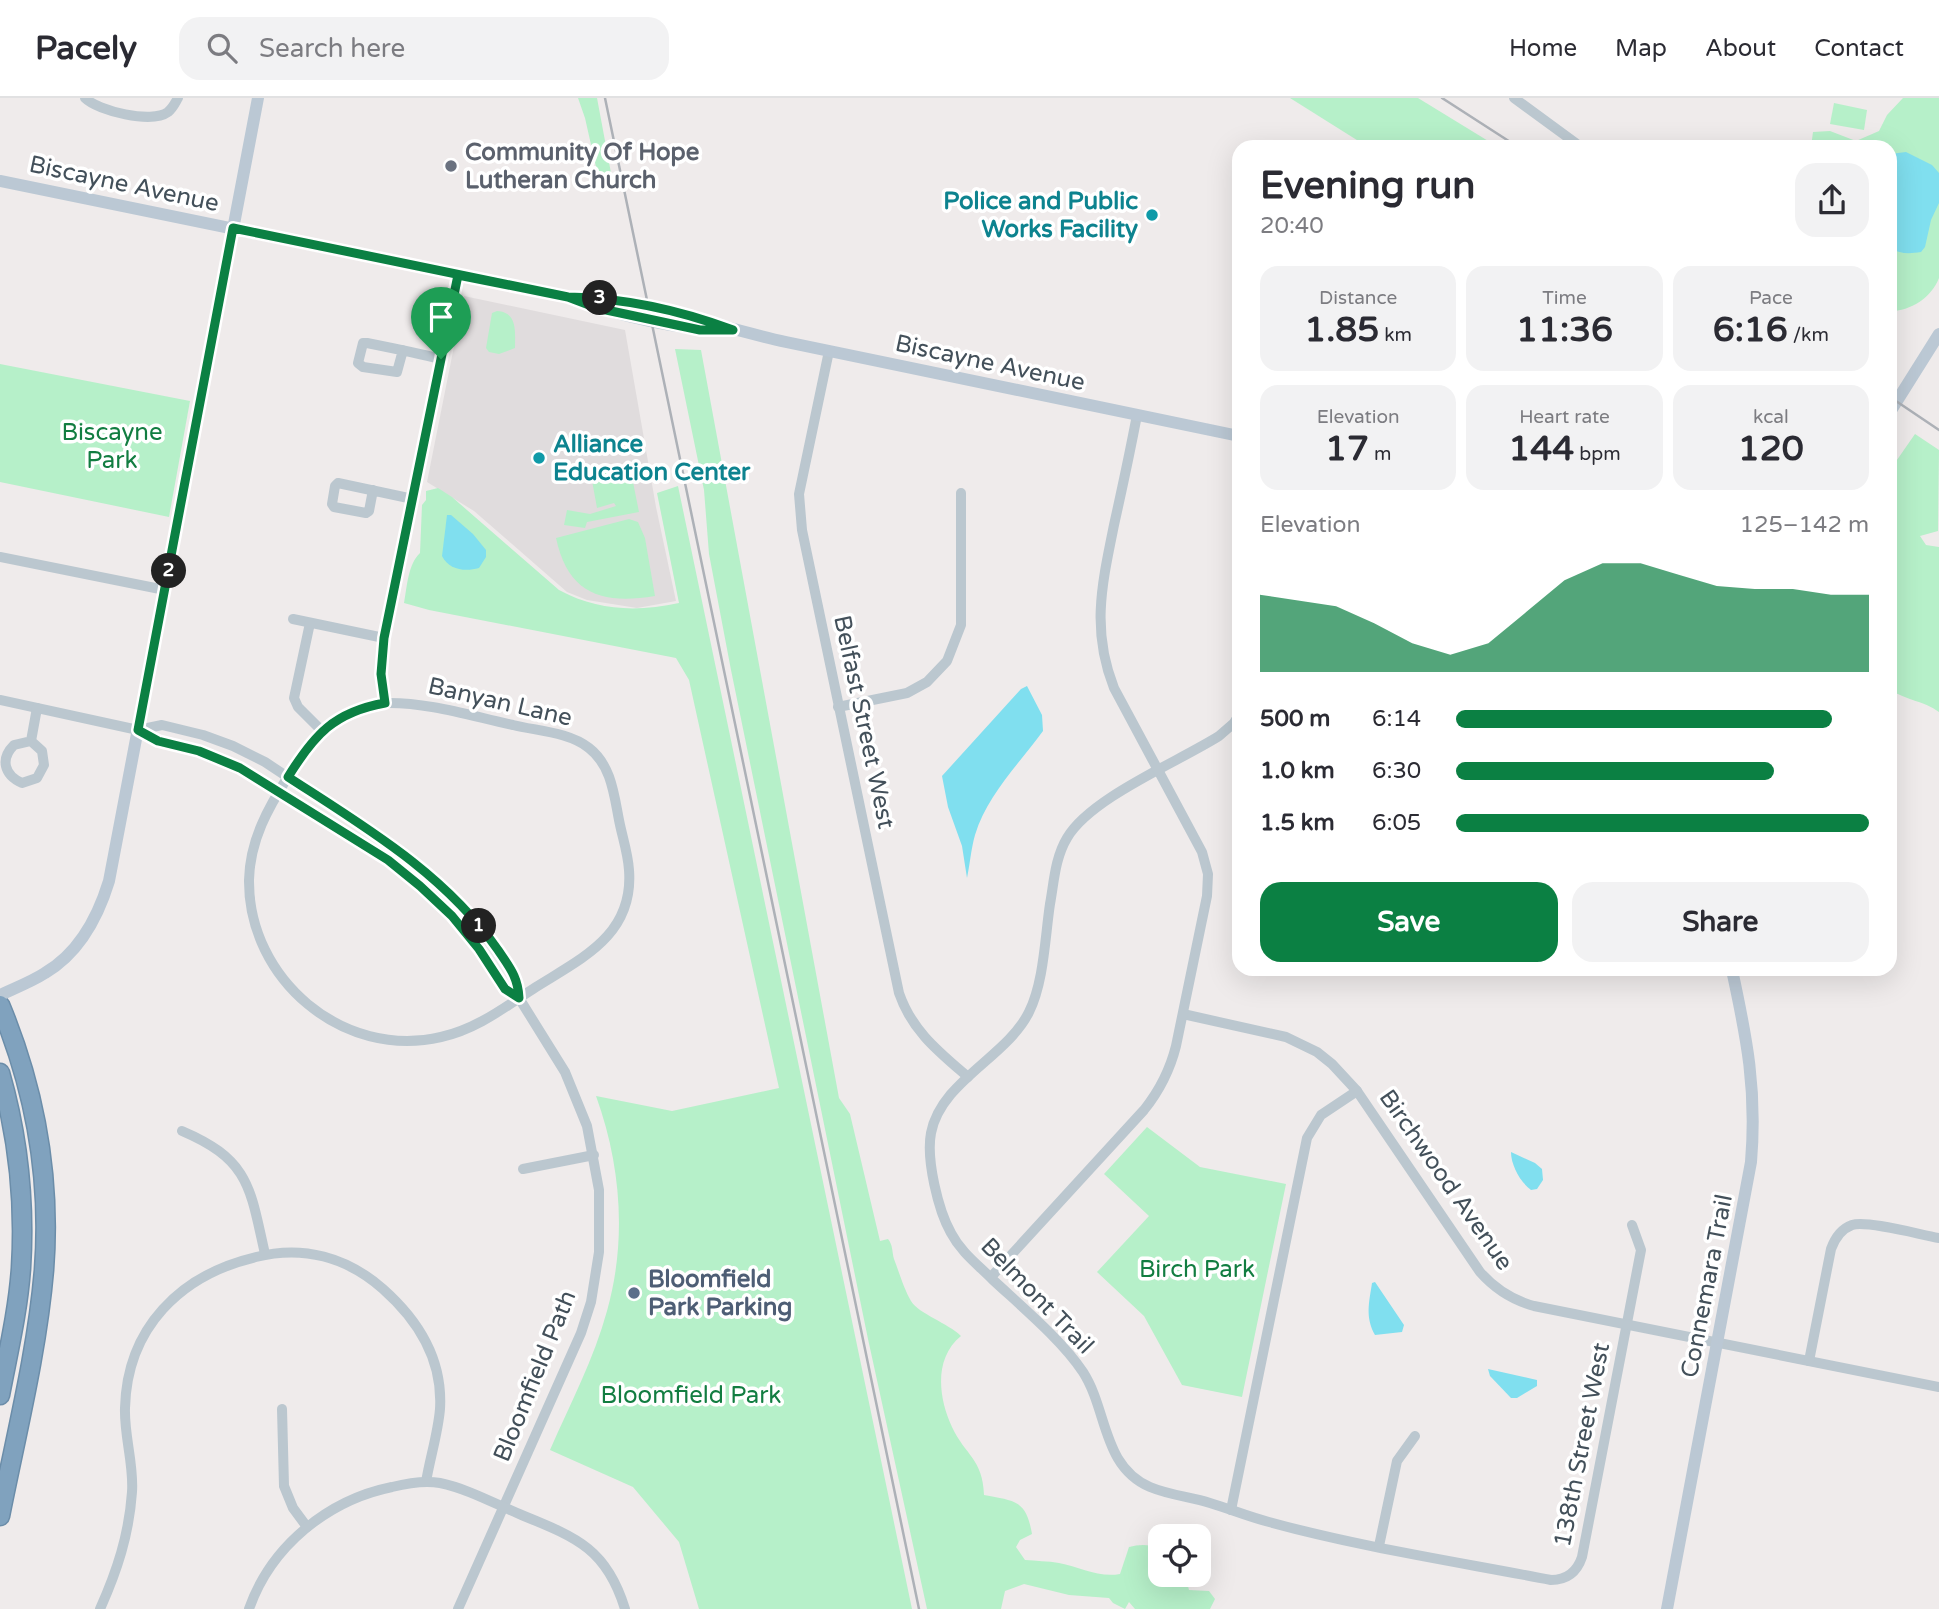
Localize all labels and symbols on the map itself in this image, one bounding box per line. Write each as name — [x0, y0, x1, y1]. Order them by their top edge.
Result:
place label: Community Of Hope Lutheran Church — [465, 138, 700, 195]
street label: Biscayne Avenue — [26, 150, 222, 218]
marker: Community Of Hope Lutheran Church — [443, 158, 459, 174]
place label: Police and Public Works Facility — [943, 187, 1138, 244]
marker: Police and Public Works Facility — [1144, 207, 1160, 223]
pin: 3 — [582, 280, 618, 316]
pin — [411, 287, 471, 359]
street label: Biscayne Avenue — [892, 329, 1088, 397]
park label: Biscayne Park — [61, 418, 163, 475]
place label: Alliance Education Center — [553, 430, 751, 487]
marker: Alliance Education Center — [531, 450, 547, 466]
pin: 2 — [152, 554, 186, 588]
street label: Belfast Street West — [827, 613, 901, 831]
street label: Banyan Lane — [425, 671, 575, 733]
pin: 1 — [462, 908, 496, 944]
street label: Birchwood Avenue — [1373, 1084, 1519, 1276]
street label: Connemara Trail — [1675, 1192, 1739, 1380]
street label: Belmont Trail — [974, 1232, 1100, 1360]
park label: Birch Park — [1139, 1255, 1255, 1284]
place label: Bloomfield Park Parking — [648, 1265, 793, 1322]
marker: Bloomfield Park Parking — [626, 1285, 642, 1301]
street label: Bloomfield Path — [487, 1286, 583, 1466]
street label: 138th Street West — [1548, 1340, 1616, 1550]
park label: Bloomfield Park — [601, 1381, 781, 1410]

